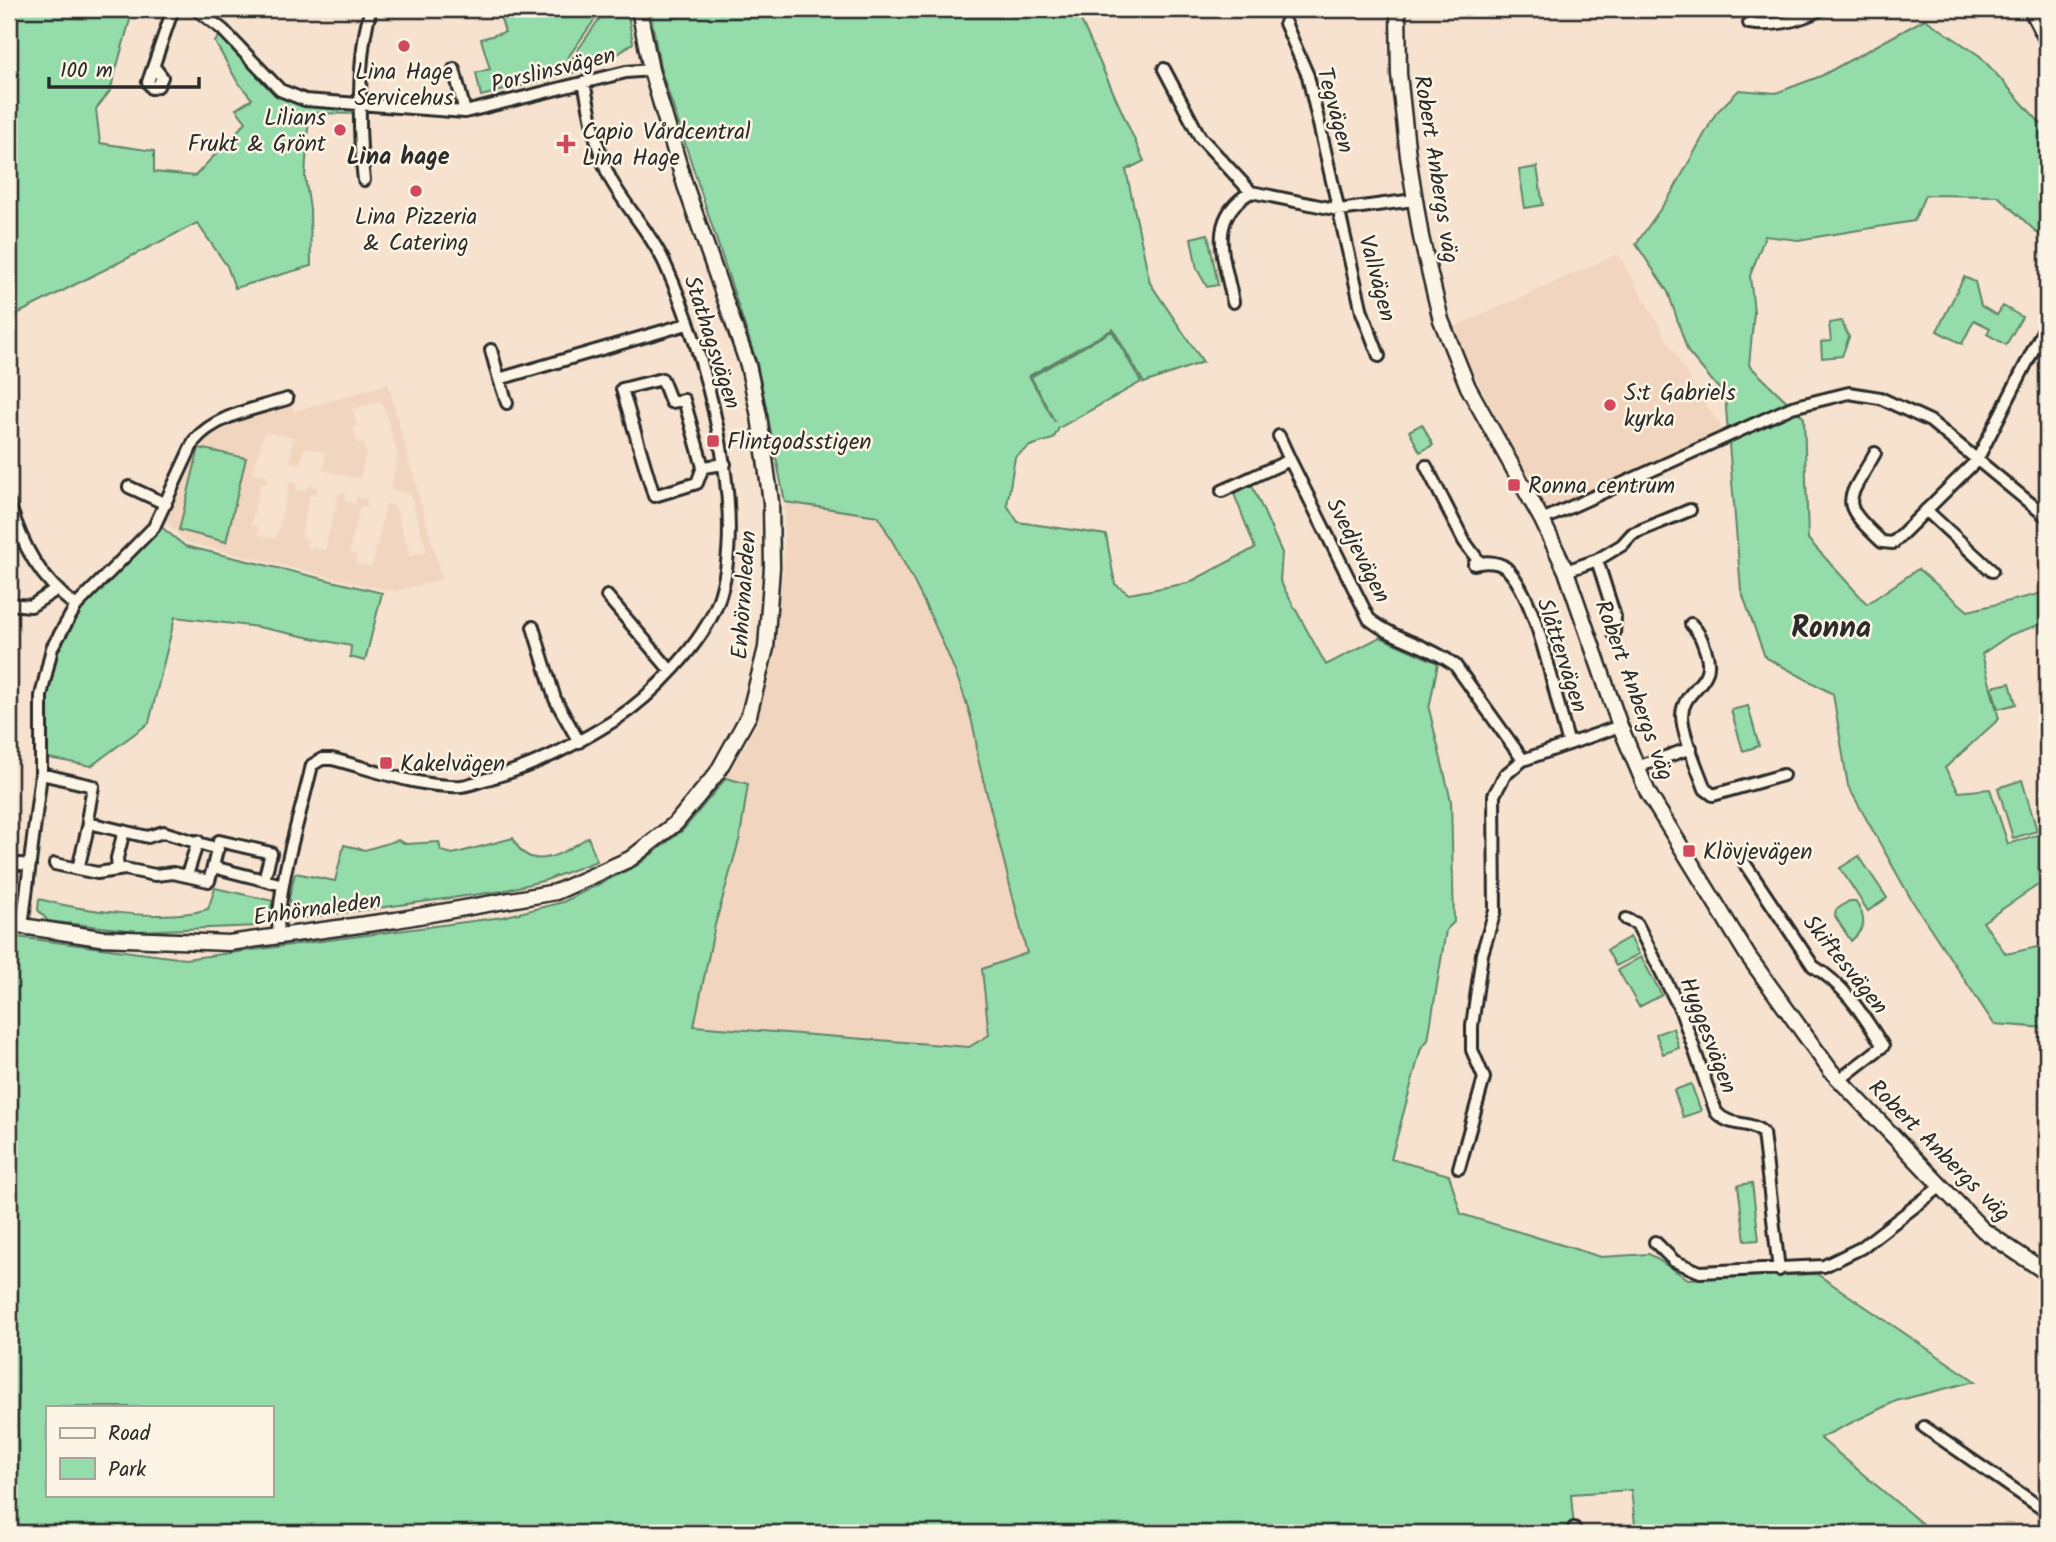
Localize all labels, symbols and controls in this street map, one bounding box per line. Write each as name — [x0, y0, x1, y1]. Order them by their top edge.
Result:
marker: Lina Hage Servicehus — [396, 38, 412, 54]
street label: Porslinsvägen — [487, 38, 620, 104]
scale bar — [49, 46, 200, 90]
text: 100 m — [60, 55, 113, 88]
place label: Lina Hage Servicehus — [354, 55, 454, 117]
street label: Tegvägen — [1305, 64, 1363, 158]
street label: Robert Anbergs väg — [1402, 73, 1468, 266]
place label: Lilians Frukt & Grönt — [188, 101, 327, 163]
place label: Capio Vårdcentral Lina Hage — [582, 115, 751, 177]
marker: Lilians Frukt & Grönt — [332, 122, 348, 138]
marker: Capio Vårdcentral Lina Hage — [556, 134, 576, 154]
district label: Lina hage — [346, 138, 450, 177]
marker: Lina Pizzeria & Catering — [408, 183, 424, 199]
place label: Lina Pizzeria & Catering — [355, 200, 477, 262]
street label: Vallvägen — [1347, 231, 1405, 326]
street label: Stathagsvägen — [673, 271, 750, 414]
place label: S:t Gabriels kyrka — [1624, 376, 1736, 438]
marker: S:t Gabriels kyrka — [1602, 397, 1618, 413]
place label: Flintgodsstigen — [727, 425, 872, 461]
marker: Flintgodsstigen — [705, 433, 721, 449]
place label: Ronna centrum — [1528, 469, 1675, 505]
marker: Ronna centrum — [1506, 477, 1522, 493]
street label: Svedjevägen — [1315, 492, 1399, 610]
street label: Enhörnaleden — [723, 529, 767, 661]
street label: Slåttervägen — [1526, 594, 1597, 718]
street label: Robert Anbergs väg — [1584, 595, 1682, 786]
district label: Ronna — [1791, 605, 1871, 653]
place label: Kakelvägen — [400, 747, 505, 783]
marker: Kakelvägen — [378, 755, 394, 771]
place label: Klövjevägen — [1703, 835, 1813, 871]
marker: Klövjevägen — [1681, 843, 1697, 859]
street label: Enhörnaleden — [251, 883, 384, 937]
street label: Skiftesvägen — [1793, 907, 1896, 1023]
street label: Hyggesvägen — [1668, 972, 1746, 1099]
street label: Robert Anbergs väg — [1859, 1072, 2018, 1231]
legend — [46, 1406, 273, 1496]
text: Road — [108, 1418, 151, 1451]
text: Park — [108, 1454, 146, 1487]

